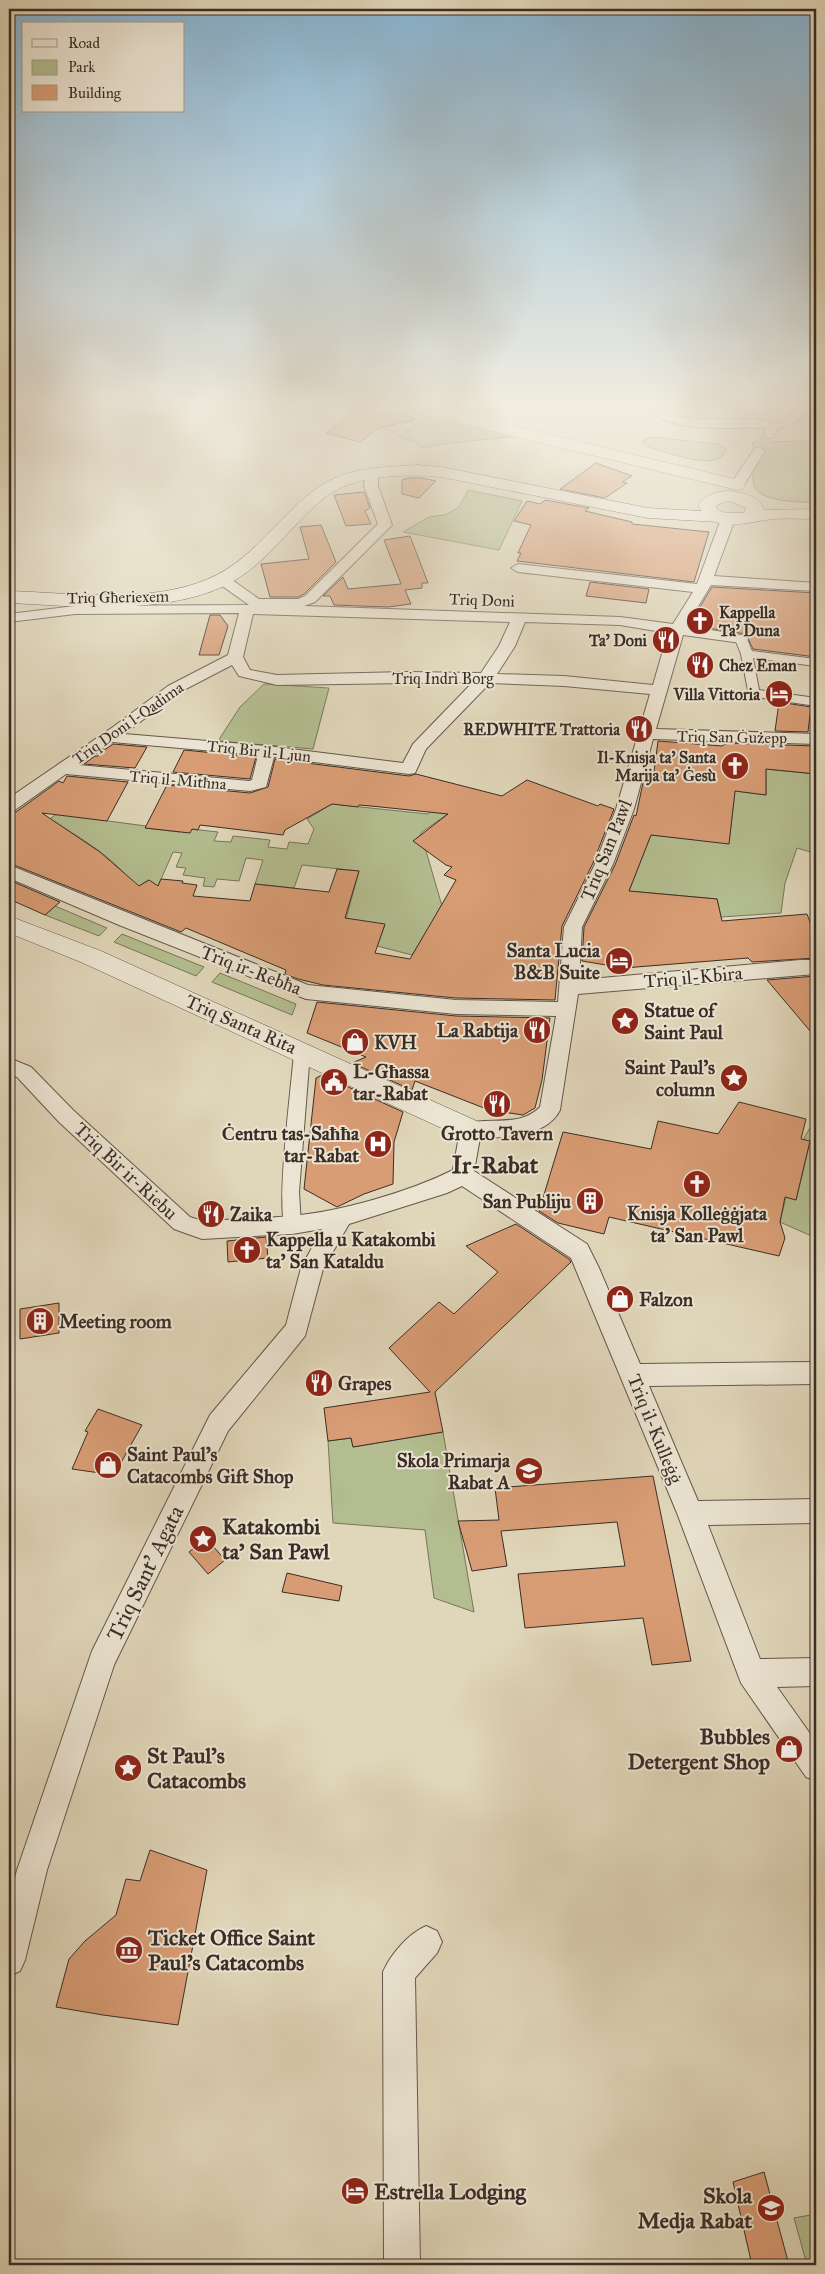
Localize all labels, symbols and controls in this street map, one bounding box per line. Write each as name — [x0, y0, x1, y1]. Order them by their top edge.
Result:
legend — [22, 22, 185, 112]
text: Road — [68, 34, 100, 52]
text: Park — [68, 58, 95, 76]
text: Building — [68, 84, 122, 102]
street label: Triq Għeriexem — [67, 587, 170, 608]
street label: Triq Doni — [449, 589, 516, 612]
place label: Kappella Ta' Duna — [718, 603, 781, 640]
church icon: Kappella Ta' Duna — [685, 606, 715, 636]
restaurant icon: Ta’ Doni — [651, 625, 681, 655]
place label: Ta’ Doni — [588, 631, 648, 650]
restaurant icon: Chez Eman — [685, 650, 715, 680]
place label: Chez Eman — [719, 656, 797, 675]
street label: Triq Indrì Borg — [392, 669, 494, 689]
street label: Triq Doni l-Qadima — [69, 678, 188, 769]
hotel icon: Villa Vittoria — [764, 679, 794, 709]
place label: Villa Vittoria — [673, 685, 761, 704]
restaurant icon: REDWHITE Trattoria — [624, 714, 654, 744]
place label: REDWHITE Trattoria — [463, 720, 621, 739]
street label: Triq San Ġużepp — [677, 727, 787, 748]
street label: Triq Bir il-Ljun — [206, 736, 312, 767]
place label: Il-Knisja ta' Santa Marija ta' Ġesù — [597, 748, 717, 786]
church icon: Il-Knisja ta' Santa Marija ta' Ġesù — [720, 751, 750, 781]
street label: Triq il-Mitħna — [129, 766, 227, 795]
street label: Triq San Pawl — [575, 795, 638, 904]
place label: Santa Lucia B&B Suite — [507, 939, 601, 984]
street label: Triq ir-Rebħa — [197, 940, 306, 1001]
hotel icon: Santa Lucia B&B Suite — [604, 946, 634, 976]
street label: Triq il-Kbira — [643, 961, 744, 994]
street label: Triq Santa Rita — [181, 989, 301, 1060]
place label: Statue of Saint Paul — [644, 999, 724, 1044]
place icon: Statue of Saint Paul — [610, 1006, 640, 1036]
restaurant icon: La Rabtija — [522, 1015, 552, 1045]
place label: La Rabtija — [437, 1019, 519, 1043]
shop icon: KVH — [340, 1027, 370, 1057]
place label: KVH — [374, 1031, 417, 1054]
place label: Saint Paul's column — [624, 1056, 716, 1101]
place label: L-Għassa tar-Rabat — [352, 1060, 430, 1105]
place icon: Saint Paul's column — [719, 1063, 749, 1093]
public building icon: L-Għassa tar-Rabat — [319, 1067, 349, 1097]
restaurant icon: Grotto Tavern — [482, 1089, 512, 1119]
street label: Triq Bir ir-Riebu — [69, 1117, 182, 1225]
place label: Ċentru tas-Saħħa tar-Rabat — [221, 1122, 360, 1167]
place label: Grotto Tavern — [441, 1122, 554, 1145]
hospital icon: Ċentru tas-Saħħa tar-Rabat — [363, 1129, 393, 1159]
district label: Ir-Rabat — [452, 1150, 539, 1180]
church icon: Knisja Kolleġġjata ta' San Pawl — [682, 1169, 712, 1199]
building icon: San Publiju — [575, 1186, 605, 1216]
place label: San Publiju — [482, 1190, 572, 1214]
restaurant icon: Zaika — [196, 1199, 226, 1229]
place label: Knisja Kolleġġjata ta' San Pawl — [627, 1202, 768, 1247]
place label: Zaika — [230, 1203, 273, 1226]
place label: Kappella u Katakombi ta' San Kataldu — [265, 1228, 437, 1273]
church icon: Kappella u Katakombi ta' San Kataldu — [232, 1235, 262, 1265]
shop icon: Falzon — [605, 1284, 635, 1314]
place label: Falzon — [639, 1288, 694, 1311]
building icon: Meeting room — [25, 1306, 55, 1336]
place label: Meeting room — [59, 1310, 172, 1334]
restaurant icon: Grapes — [304, 1368, 334, 1398]
street label: Triq il-Kulleġġ — [622, 1371, 688, 1488]
place label: Grapes — [338, 1372, 391, 1396]
place label: Saint Paul's Catacombs Gift Shop — [127, 1443, 294, 1489]
place label: Skola Primarja Rabat A — [397, 1449, 511, 1494]
shop icon: Saint Paul's Catacombs Gift Shop — [93, 1450, 123, 1480]
school or university icon: Skola Primarja Rabat A — [514, 1456, 544, 1486]
street label: Triq Sant' Agata — [101, 1500, 190, 1645]
place label: Katakombi ta' San Pawl — [221, 1513, 331, 1565]
place icon: Katakombi ta' San Pawl — [188, 1524, 218, 1554]
place label: Bubbles Detergent Shop — [627, 1723, 770, 1775]
shop icon: Bubbles Detergent Shop — [774, 1734, 804, 1764]
place label: St Paul's Catacombs — [147, 1742, 246, 1794]
place icon: St Paul's Catacombs — [113, 1753, 143, 1783]
place label: Ticket Office Saint Paul's Catacombs — [147, 1924, 315, 1976]
museum icon: Ticket Office Saint Paul's Catacombs — [114, 1935, 144, 1965]
hotel icon: Estrella Lodging — [340, 2176, 370, 2206]
place label: Estrella Lodging — [374, 2178, 527, 2205]
place label: Skola Medja Rabat — [637, 2182, 753, 2234]
school or university icon: Skola Medja Rabat — [756, 2193, 786, 2223]

